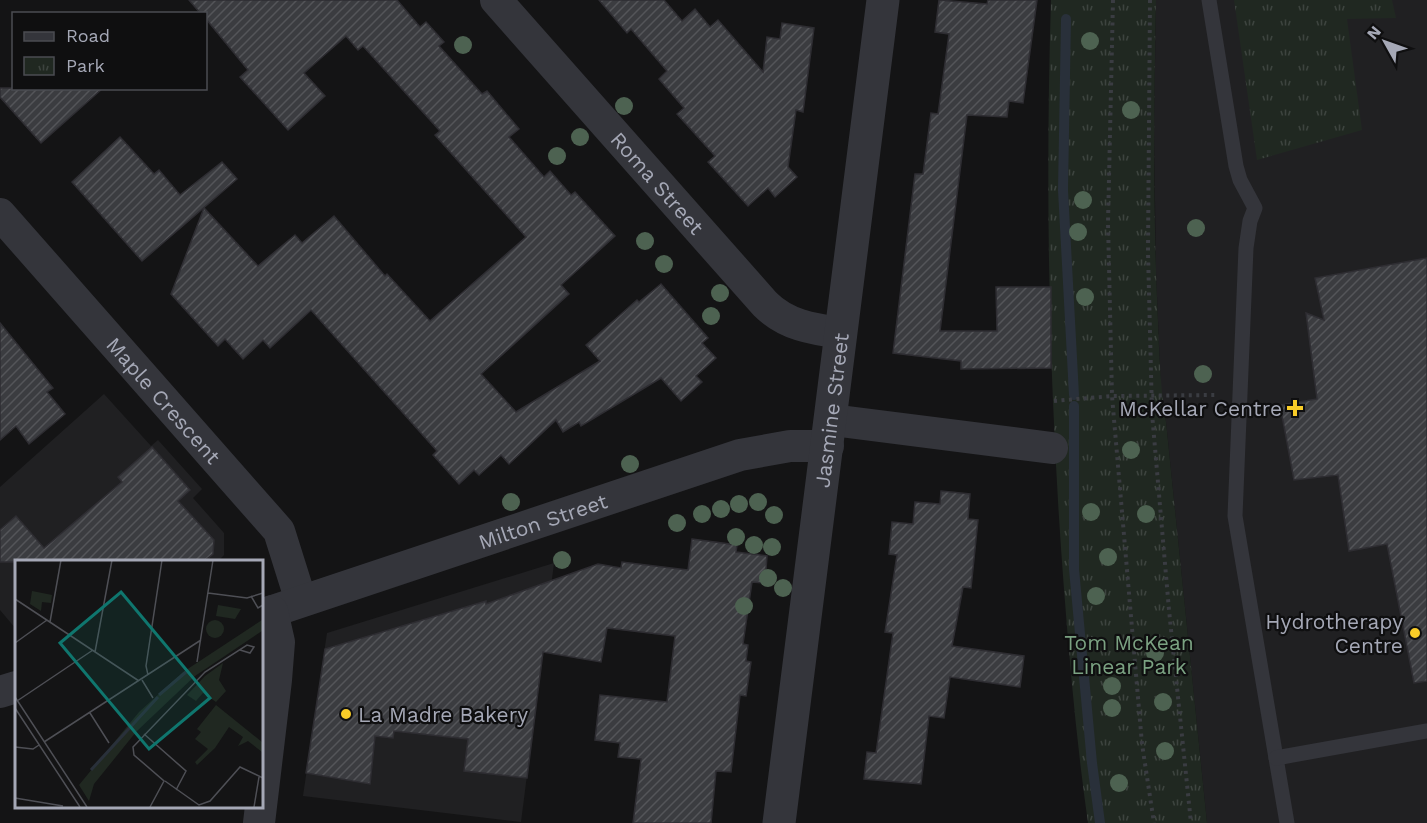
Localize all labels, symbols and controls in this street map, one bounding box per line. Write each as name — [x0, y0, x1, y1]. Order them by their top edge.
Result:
legend — [12, 12, 207, 90]
north arrow — [1355, 12, 1415, 72]
text: N — [1363, 22, 1385, 43]
text: Road — [66, 25, 110, 46]
text: Park — [66, 55, 105, 76]
street label: Roma Street — [606, 126, 710, 239]
street label: Jasmine Street — [809, 331, 853, 489]
street label: Maple Crescent — [102, 332, 226, 469]
place label: McKellar Centre — [1119, 396, 1282, 421]
marker: McKellar Centre — [1286, 399, 1304, 417]
street label: Milton Street — [475, 488, 611, 554]
inset map — [15, 560, 262, 808]
place label: Hydrotherapy Centre — [1265, 609, 1403, 658]
marker: Hydrotherapy Centre — [1408, 626, 1422, 640]
park label: Tom McKean Linear Park — [1064, 630, 1194, 679]
place label: La Madre Bakery — [358, 702, 528, 727]
marker: La Madre Bakery — [339, 707, 353, 721]

